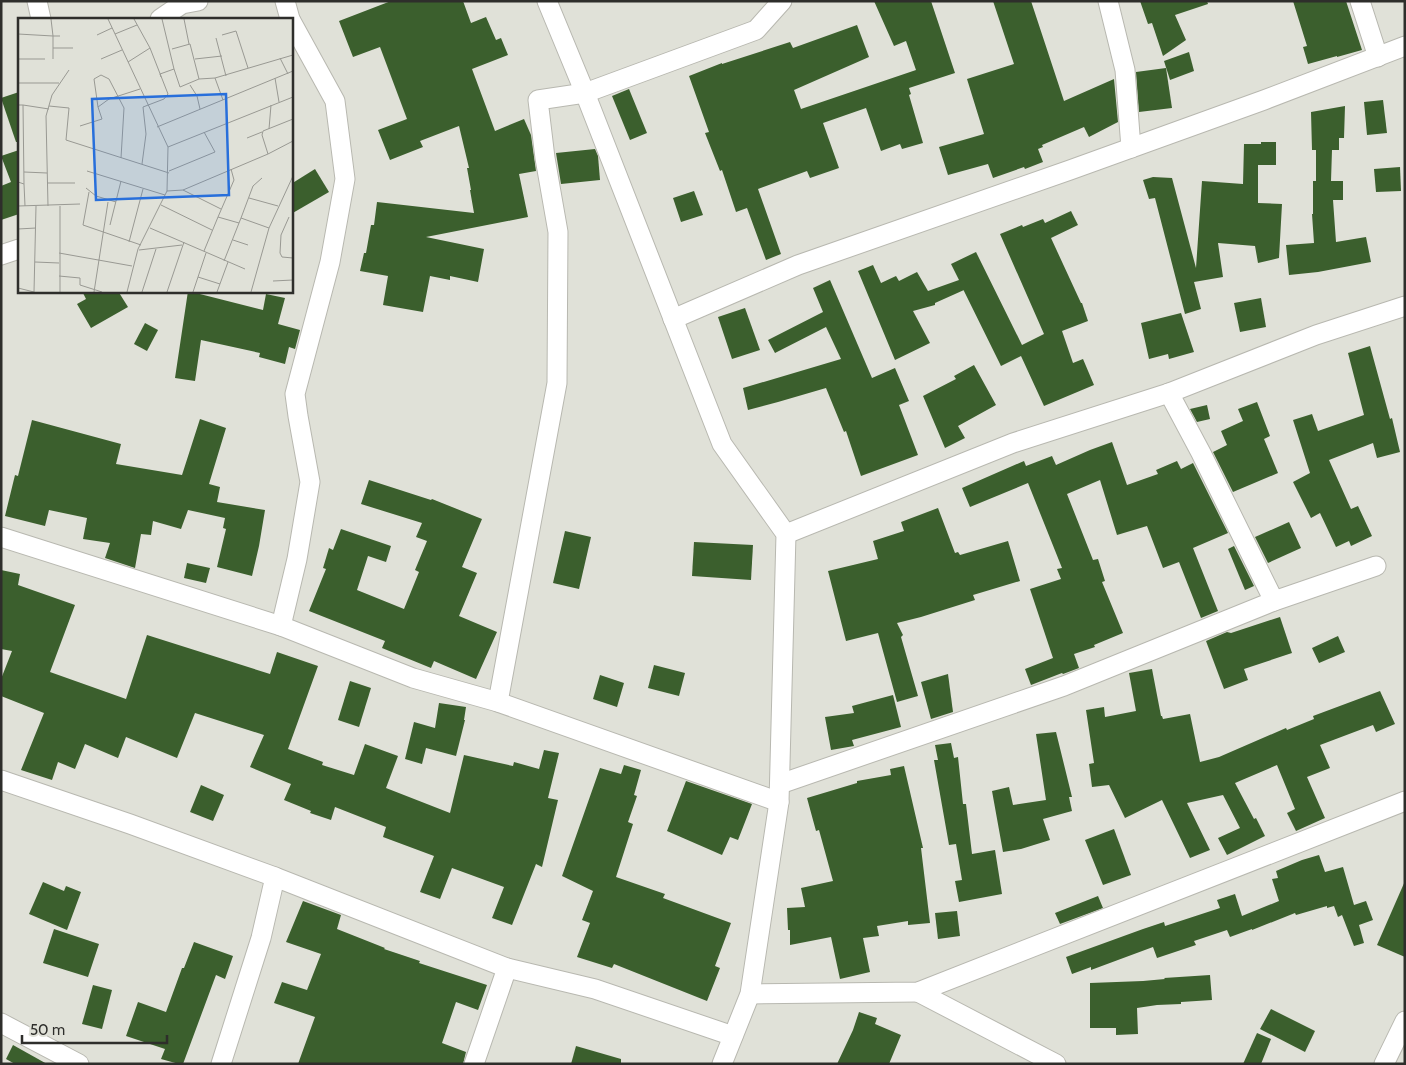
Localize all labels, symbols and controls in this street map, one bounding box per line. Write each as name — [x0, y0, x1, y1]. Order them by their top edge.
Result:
inset map — [18, 18, 292, 292]
scale bar — [22, 1012, 168, 1044]
text: 50 m — [30, 1021, 65, 1039]

